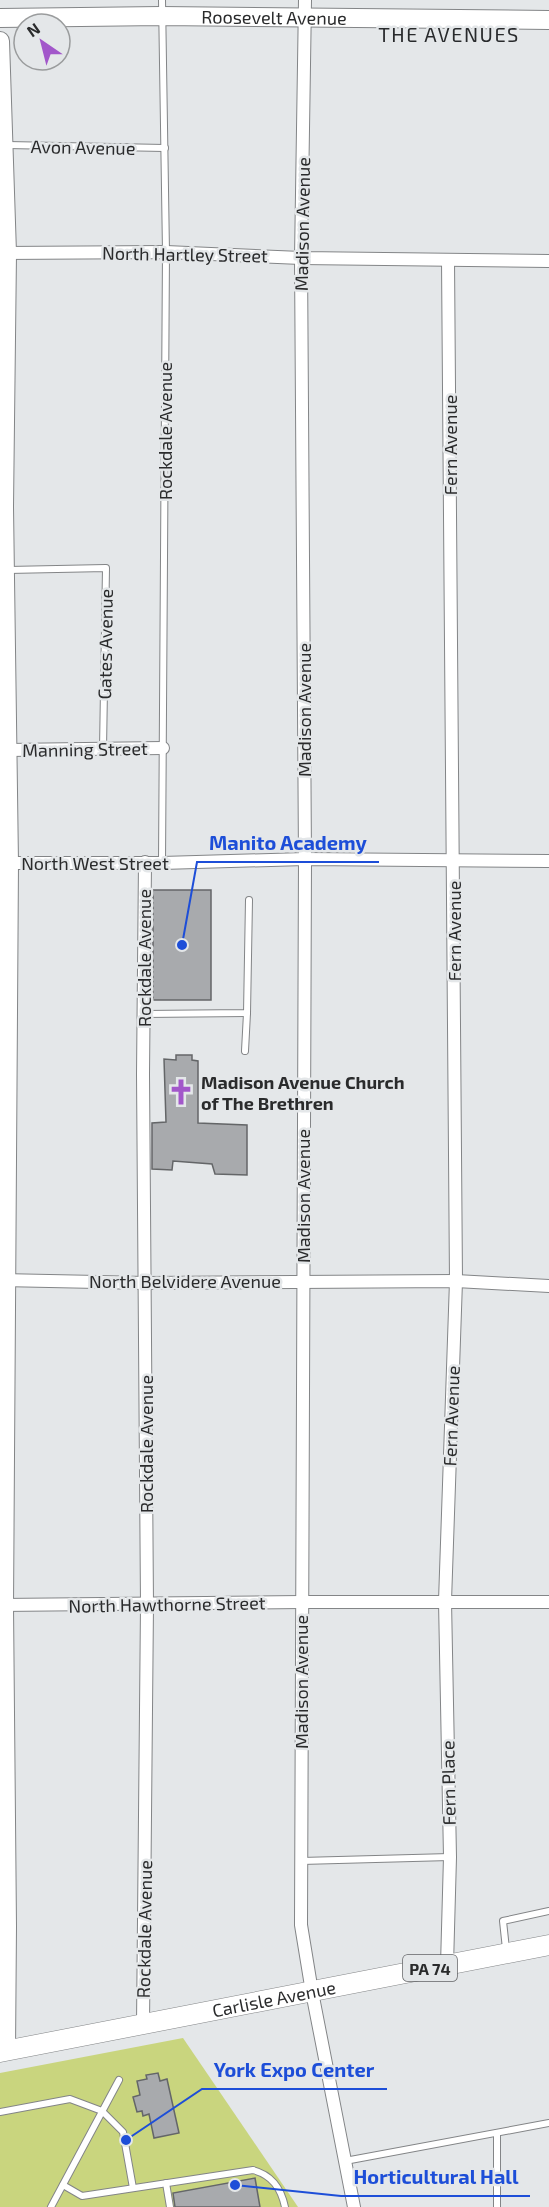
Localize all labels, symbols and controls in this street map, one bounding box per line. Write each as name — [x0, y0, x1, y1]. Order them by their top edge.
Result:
street label: Roosevelt Avenue — [201, 5, 347, 29]
north arrow — [12, 12, 72, 72]
text: N — [23, 18, 43, 40]
district label: THE AVENUES — [378, 22, 520, 46]
street label: Avon Avenue — [30, 135, 136, 159]
street label: Madison Avenue — [290, 157, 314, 291]
street label: North Hartley Street — [102, 242, 268, 266]
street label: Rockdale Avenue — [154, 362, 176, 500]
street label: Fern Avenue — [439, 395, 461, 495]
street label: Gates Avenue — [93, 588, 117, 700]
street label: Madison Avenue — [293, 643, 315, 777]
street label: Manning Street — [22, 737, 148, 761]
callout: Manito Academy — [197, 824, 379, 862]
text: Manito Academy — [209, 830, 368, 855]
street label: North West Street — [21, 852, 169, 874]
street label: Fern Avenue — [443, 881, 465, 981]
street label: Rockdale Avenue — [133, 889, 155, 1027]
place label: Madison Avenue Church of The Brethren — [201, 1071, 405, 1114]
church icon: Madison Avenue Church of The Brethren — [166, 1077, 196, 1107]
street label: Madison Avenue — [292, 1129, 314, 1263]
street label: North Belvidere Avenue — [89, 1270, 281, 1292]
street label: Fern Avenue — [438, 1365, 464, 1467]
street label: Rockdale Avenue — [135, 1375, 157, 1513]
street label: North Hawthorne Street — [68, 1591, 266, 1617]
street label: Madison Avenue — [290, 1615, 312, 1749]
street label: Fern Place — [436, 1740, 460, 1826]
street label: Rockdale Avenue — [132, 1860, 156, 1998]
road number: PA 74 — [403, 1955, 457, 1981]
street label: Carlisle Avenue — [210, 1976, 337, 2021]
callout: York Expo Center — [202, 2051, 387, 2089]
text: York Expo Center — [214, 2057, 375, 2081]
callout: Horticultural Hall — [341, 2158, 530, 2196]
text: Horticultural Hall — [354, 2164, 519, 2188]

